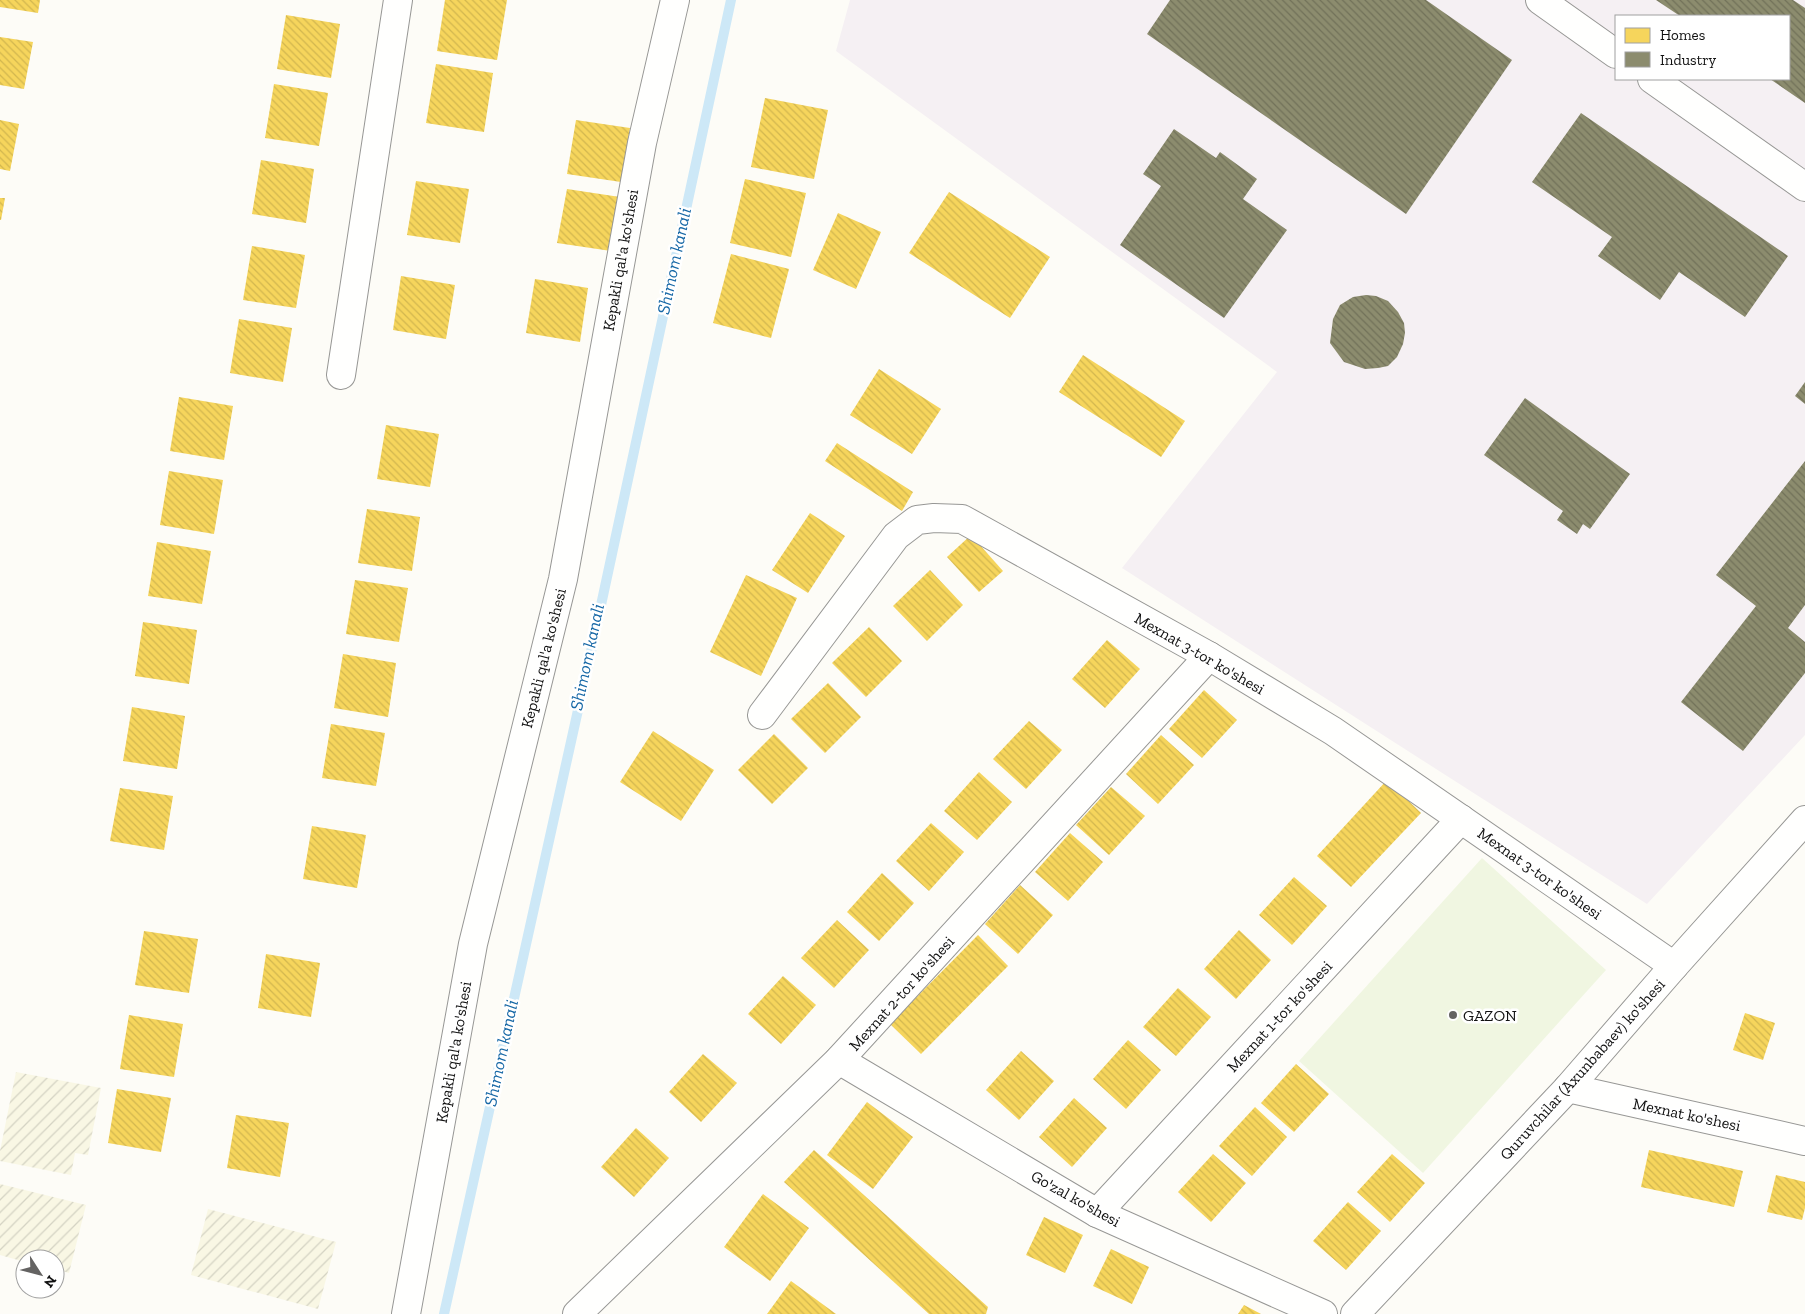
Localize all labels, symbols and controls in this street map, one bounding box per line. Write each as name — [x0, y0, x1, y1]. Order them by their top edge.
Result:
legend — [1615, 15, 1790, 80]
text: Homes — [1660, 26, 1705, 44]
text: Industry — [1660, 51, 1717, 69]
street label: Kepakli qal'a ko'shesi — [599, 187, 642, 332]
water label: Shimom kanali — [652, 206, 696, 316]
street label: Kepakli qal'a ko'shesi — [517, 586, 570, 730]
water label: Shimom kanali — [565, 602, 609, 712]
street label: Mexnat 3-tor ko'shesi — [1131, 608, 1269, 699]
street label: Mexnat 3-tor ko'shesi — [1474, 823, 1606, 924]
street label: Mexnat 2-tor ko'shesi — [845, 932, 958, 1055]
street label: Mexnat 1-tor ko'shesi — [1223, 956, 1336, 1076]
street label: Quruvchilar (Axunbabaev) ko'shesi — [1496, 974, 1669, 1164]
street label: Kepakli qal'a ko'shesi — [432, 979, 475, 1124]
water label: Shimom kanali — [479, 998, 523, 1108]
place label: GAZON — [1463, 1006, 1517, 1025]
marker: GAZON — [1447, 1009, 1459, 1021]
street label: Mexnat ko'shesi — [1631, 1094, 1743, 1135]
street label: Go'zal ko'shesi — [1028, 1166, 1124, 1231]
north arrow — [15, 1249, 65, 1299]
text: N — [40, 1272, 60, 1291]

